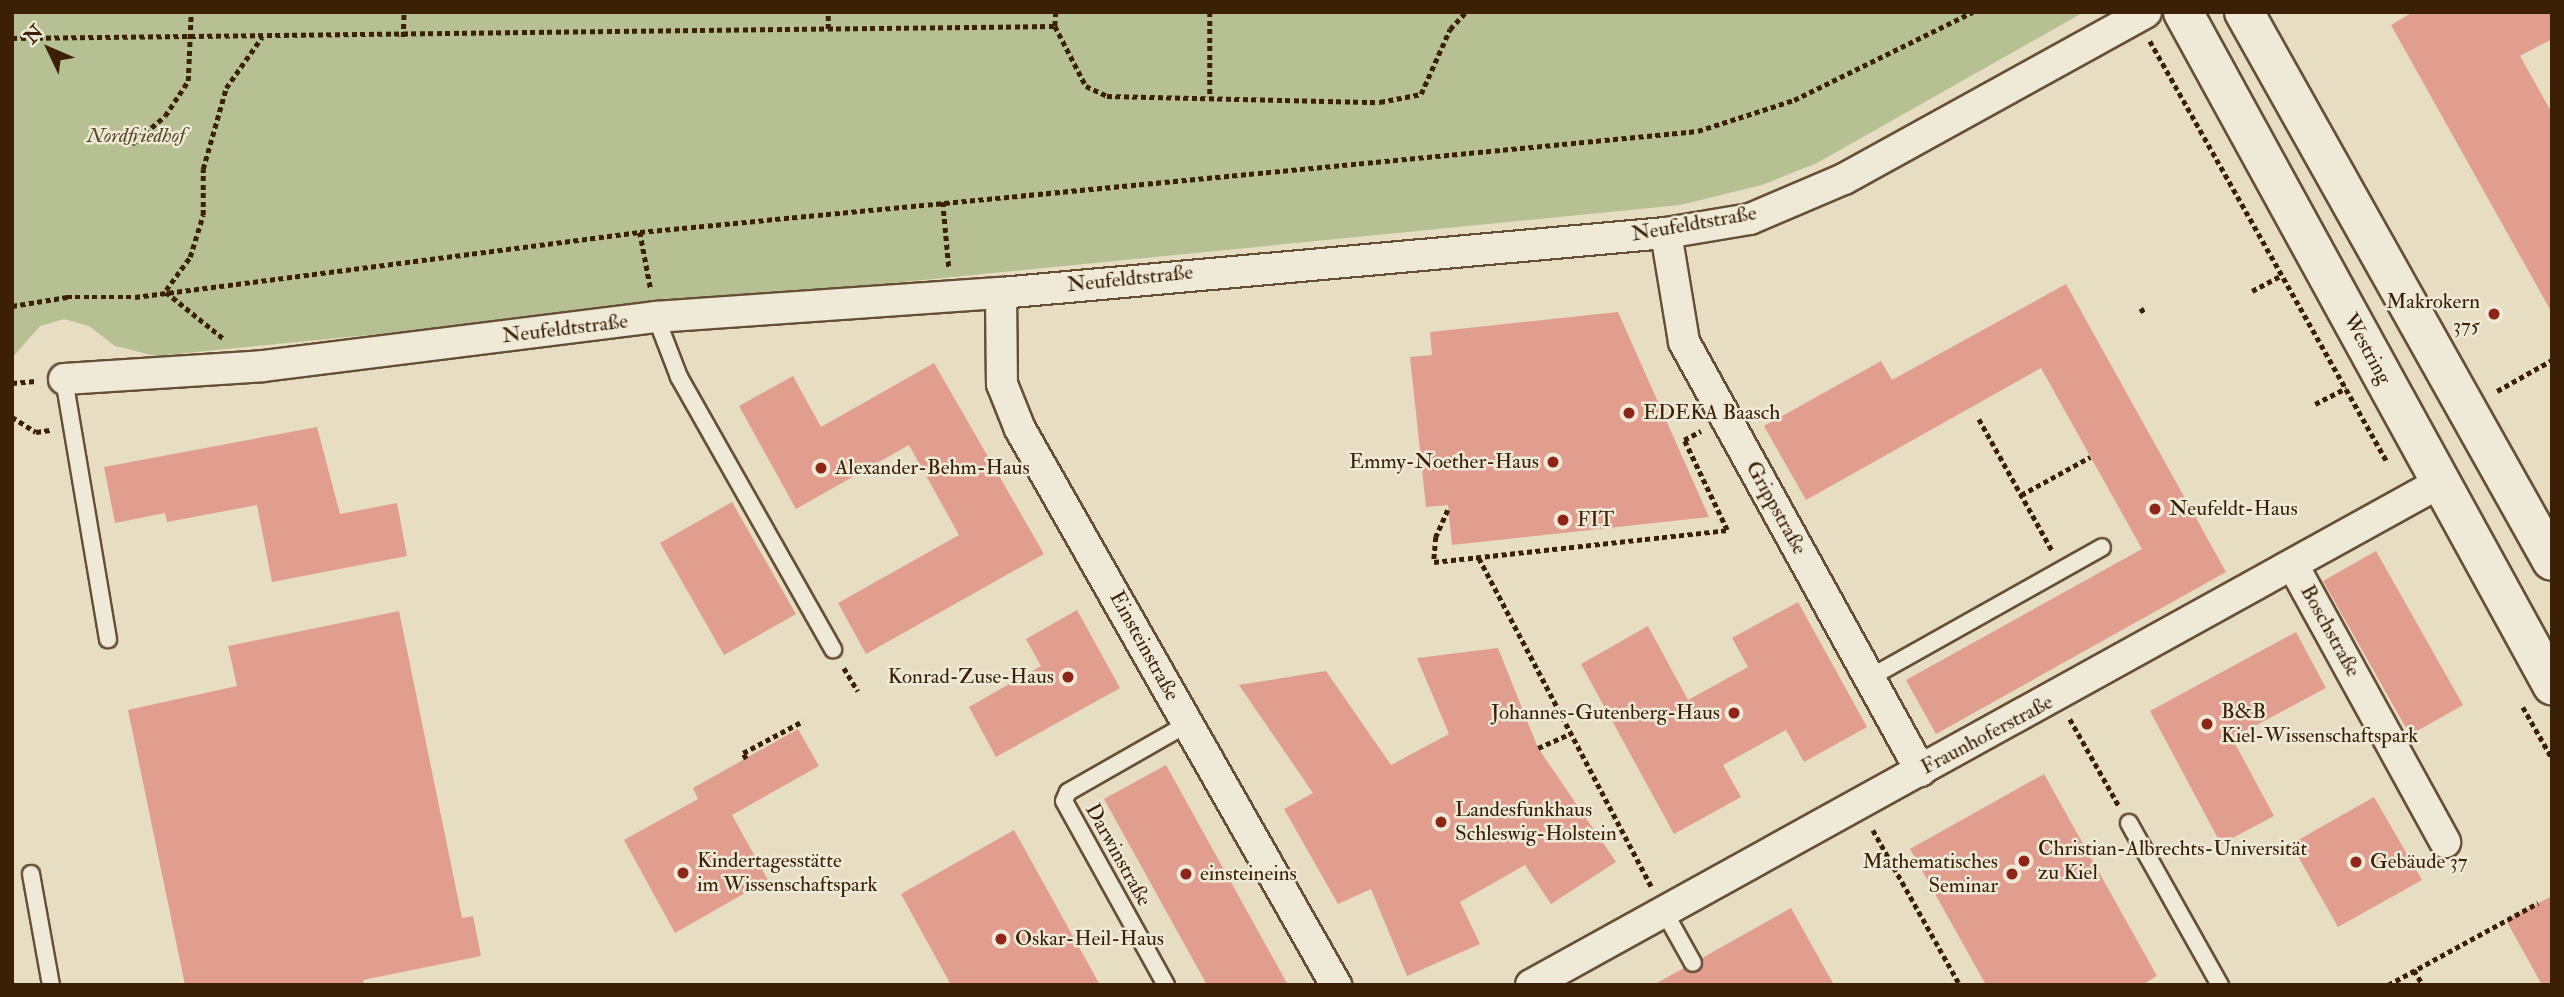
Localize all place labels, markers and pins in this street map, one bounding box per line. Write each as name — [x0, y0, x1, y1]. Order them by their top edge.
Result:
place label: Makrokern 375 — [2386, 289, 2480, 339]
marker: Makrokern 375 — [2486, 306, 2502, 322]
place label: EDEKA Baasch — [1643, 400, 1780, 426]
marker: EDEKA Baasch — [1621, 405, 1637, 421]
place label: Emmy-Noether-Haus — [1349, 449, 1539, 475]
marker: Emmy-Noether-Haus — [1545, 454, 1561, 470]
place label: Alexander-Behm-Haus — [835, 455, 1030, 481]
marker: Alexander-Behm-Haus — [813, 460, 829, 476]
place label: Neufeldt-Haus — [2169, 496, 2298, 522]
marker: Neufeldt-Haus — [2147, 501, 2163, 517]
place label: FIT — [1577, 507, 1614, 533]
marker: FIT — [1555, 512, 1571, 528]
place label: Konrad-Zuse-Haus — [888, 664, 1054, 690]
marker: Konrad-Zuse-Haus — [1060, 669, 1076, 685]
place label: B&B Kiel-Wissenschaftspark — [2221, 699, 2418, 749]
place label: Johannes-Gutenberg-Haus — [1491, 700, 1720, 726]
marker: Johannes-Gutenberg-Haus — [1726, 705, 1742, 721]
marker: B&B Kiel-Wissenschaftspark — [2199, 716, 2215, 732]
place label: Landesfunkhaus Schleswig-Holstein — [1455, 797, 1617, 847]
marker: Landesfunkhaus Schleswig-Holstein — [1433, 814, 1449, 830]
place label: Christian-Albrechts-Universität zu Kiel — [2038, 836, 2307, 886]
place label: Kindertagesstätte im Wissenschaftspark — [697, 848, 877, 898]
place label: Mathematisches Seminar — [1863, 849, 1998, 899]
place label: Gebäude 37 — [2370, 849, 2467, 875]
marker: Christian-Albrechts-Universität zu Kiel — [2016, 853, 2032, 869]
marker: Gebäude 37 — [2348, 854, 2364, 870]
place label: einsteineins — [1200, 861, 1297, 887]
marker: Kindertagesstätte im Wissenschaftspark — [675, 865, 691, 881]
marker: einsteineins — [1178, 866, 1194, 882]
marker: Mathematisches Seminar — [2004, 866, 2020, 882]
place label: Oskar-Heil-Haus — [1015, 926, 1164, 952]
marker: Oskar-Heil-Haus — [993, 931, 1009, 947]

